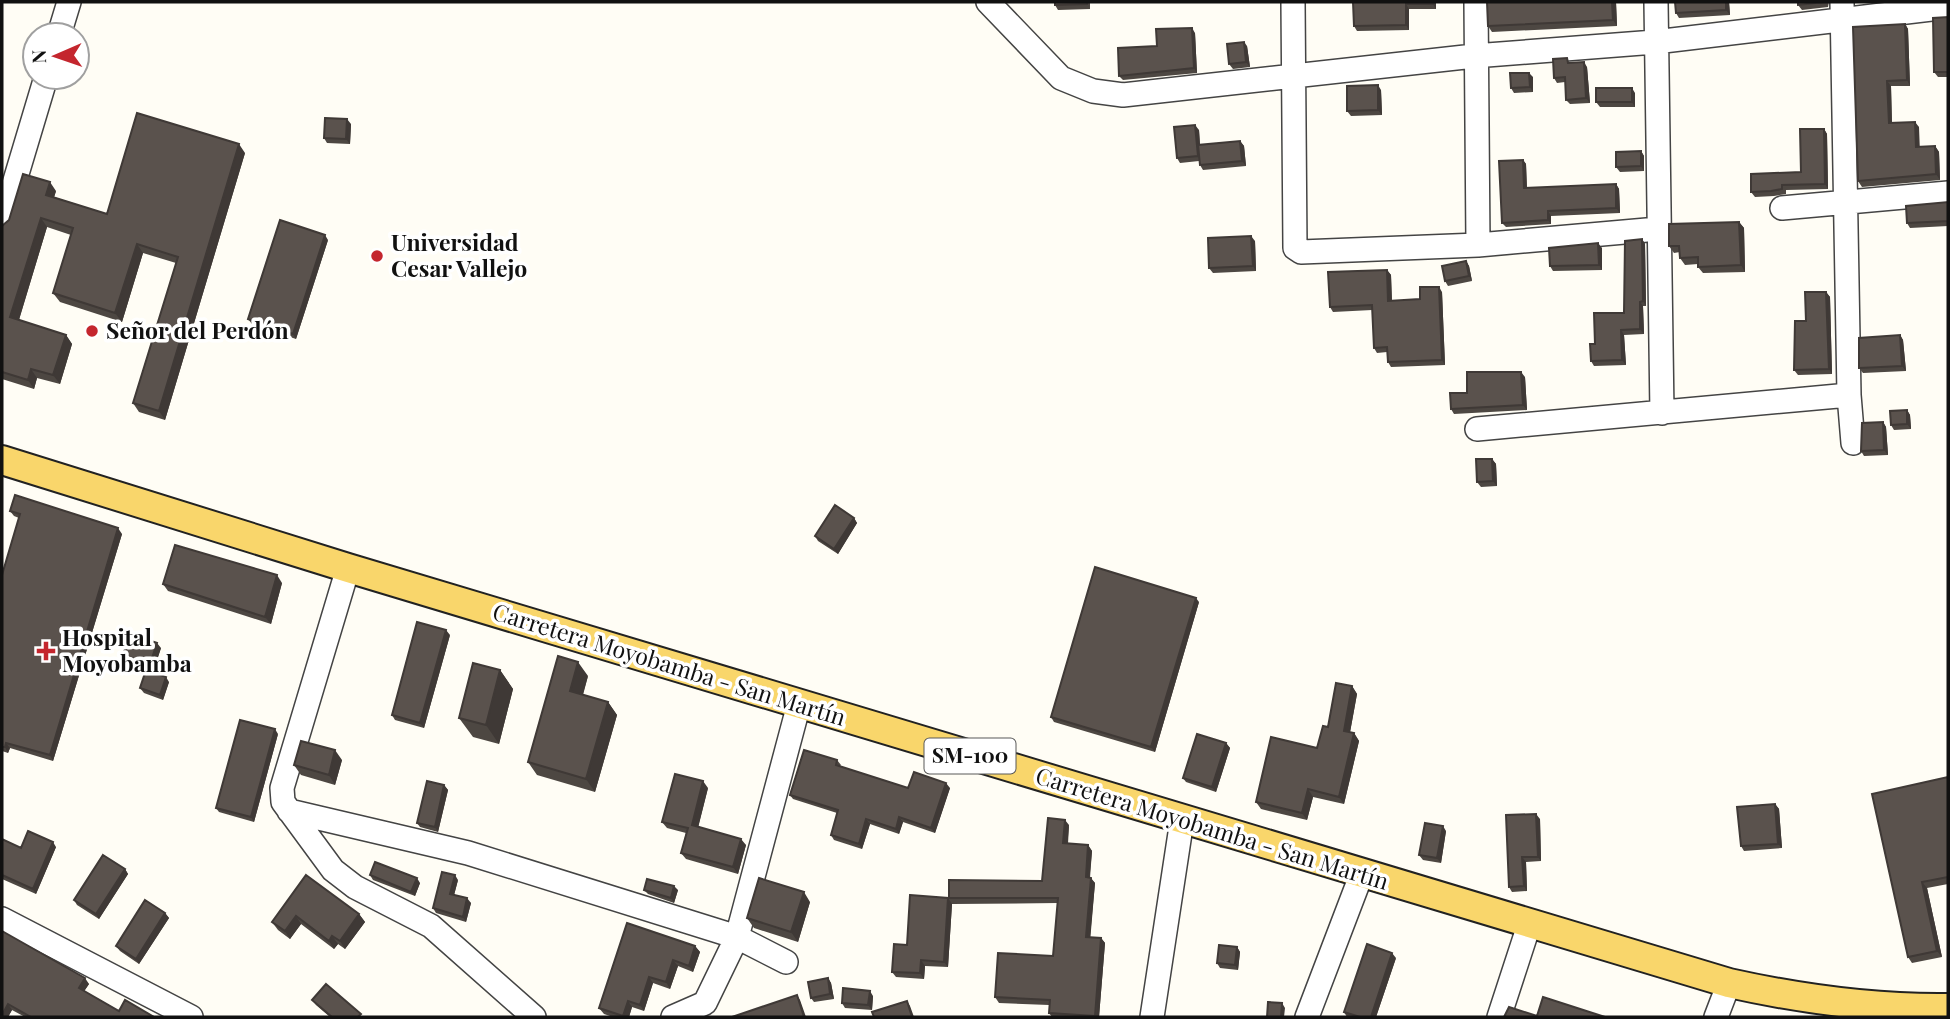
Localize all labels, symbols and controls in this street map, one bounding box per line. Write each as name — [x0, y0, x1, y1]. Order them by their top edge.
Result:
north arrow — [21, 21, 91, 91]
text: N — [25, 49, 51, 64]
place label: Universidad Cesar Vallejo — [391, 226, 527, 283]
marker: Universidad Cesar Vallejo — [369, 248, 385, 264]
place label: Señor del Perdón — [106, 314, 289, 345]
marker: Señor del Perdón — [84, 323, 100, 339]
street label: Carretera Moyobamba - San Martín — [489, 595, 850, 732]
place label: Hospital Moyobamba — [62, 621, 192, 678]
marker: Hospital Moyobamba — [36, 641, 56, 661]
road number: SM-100 — [925, 738, 1016, 774]
street label: Carretera Moyobamba - San Martín — [1032, 759, 1393, 896]

